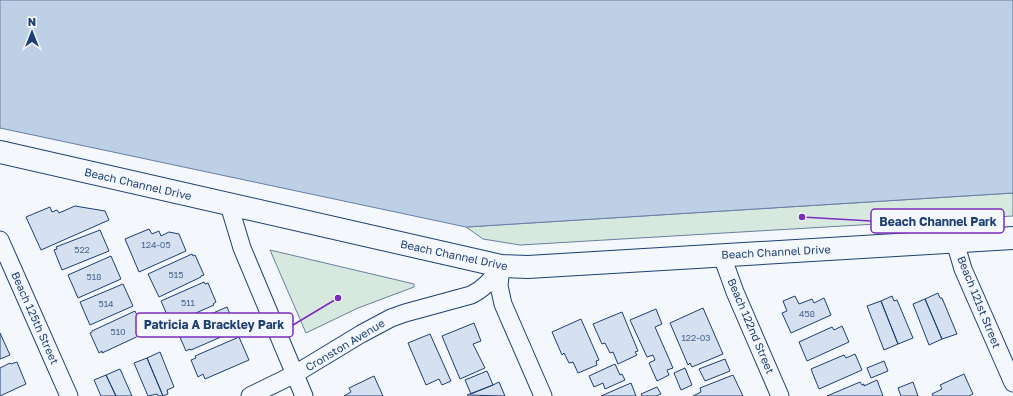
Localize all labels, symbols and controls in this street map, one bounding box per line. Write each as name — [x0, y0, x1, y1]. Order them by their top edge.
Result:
north arrow — [12, 12, 52, 52]
text: N — [28, 15, 36, 28]
street label: Beach Channel Drive — [83, 165, 193, 202]
callout: Beach Channel Park — [871, 209, 1004, 233]
text: Beach Channel Park — [879, 214, 997, 229]
street label: Beach Channel Drive — [399, 237, 509, 272]
house number: 124-05 — [141, 239, 171, 250]
street label: Beach Channel Drive — [721, 242, 831, 261]
house number: 522 — [74, 244, 90, 255]
street label: Beach 121st Street — [955, 254, 1004, 350]
street label: Beach 125th Street — [9, 269, 62, 366]
house number: 515 — [169, 269, 183, 280]
house number: 518 — [86, 271, 102, 282]
street label: Beach 122nd Street — [725, 276, 777, 375]
house number: 511 — [181, 297, 196, 308]
house number: 514 — [98, 298, 114, 309]
house number: 458 — [799, 308, 815, 319]
callout: Patricia A Brackley Park — [136, 313, 293, 337]
street label: Cronston Avenue — [303, 316, 387, 373]
text: Patricia A Brackley Park — [144, 317, 284, 332]
house number: 510 — [110, 326, 126, 337]
house number: 122-03 — [681, 332, 711, 343]

